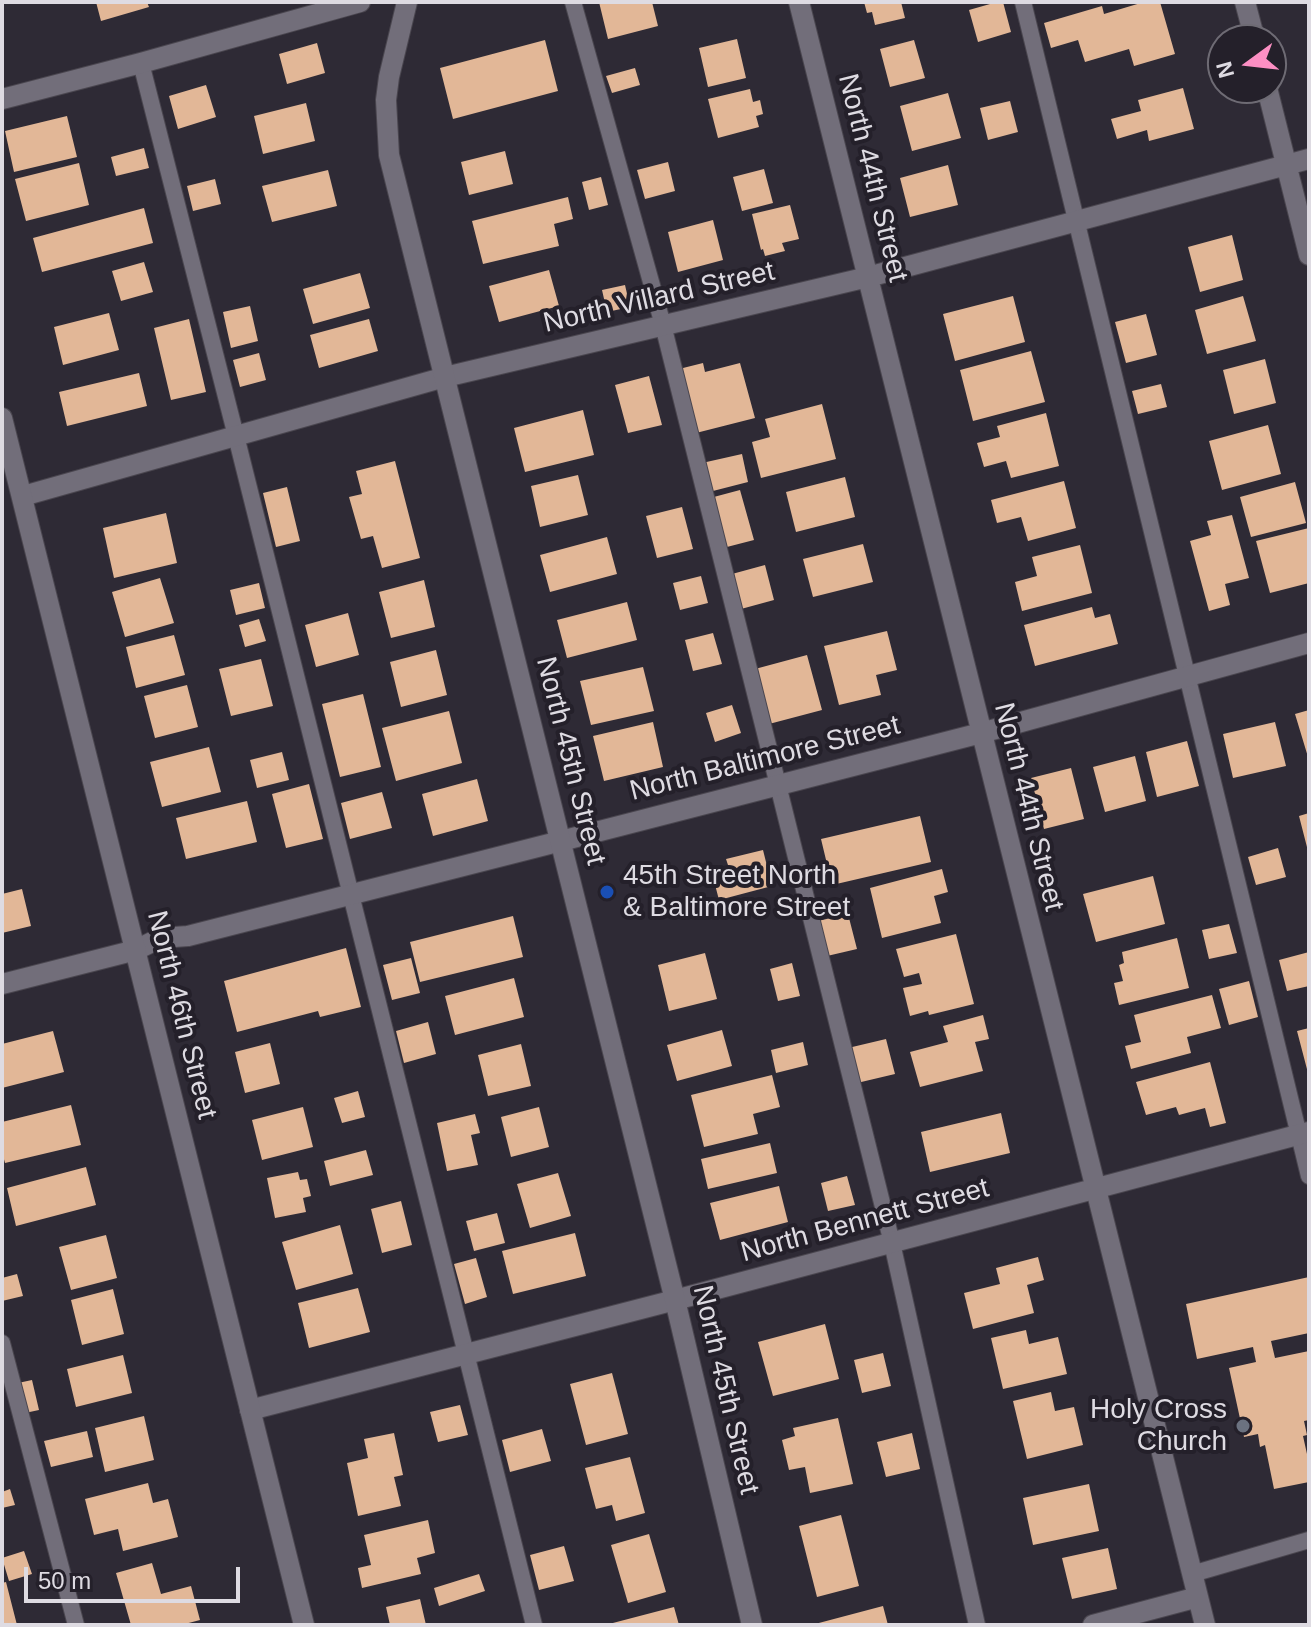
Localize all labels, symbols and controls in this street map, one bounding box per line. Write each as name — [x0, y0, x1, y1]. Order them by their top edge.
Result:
north arrow — [1207, 24, 1287, 104]
text: N — [1211, 59, 1239, 81]
street label: North 44th Street — [830, 70, 914, 286]
street label: North Villard Street — [540, 255, 778, 341]
street label: North 45th Street — [528, 653, 612, 869]
street label: North 44th Street — [986, 699, 1070, 915]
street label: North Baltimore Street — [627, 709, 903, 809]
place label: 45th Street North & Baltimore Street — [623, 859, 850, 925]
marker: 45th Street North & Baltimore Street — [598, 883, 616, 901]
street label: North 46th Street — [139, 907, 223, 1123]
street label: North Bennett Street — [737, 1172, 993, 1270]
street label: North 45th Street — [685, 1282, 765, 1498]
place label: Holy Cross Church — [1090, 1393, 1227, 1459]
marker: Holy Cross Church — [1234, 1417, 1252, 1435]
scale bar — [28, 1551, 244, 1601]
text: 50 m — [38, 1567, 91, 1594]

